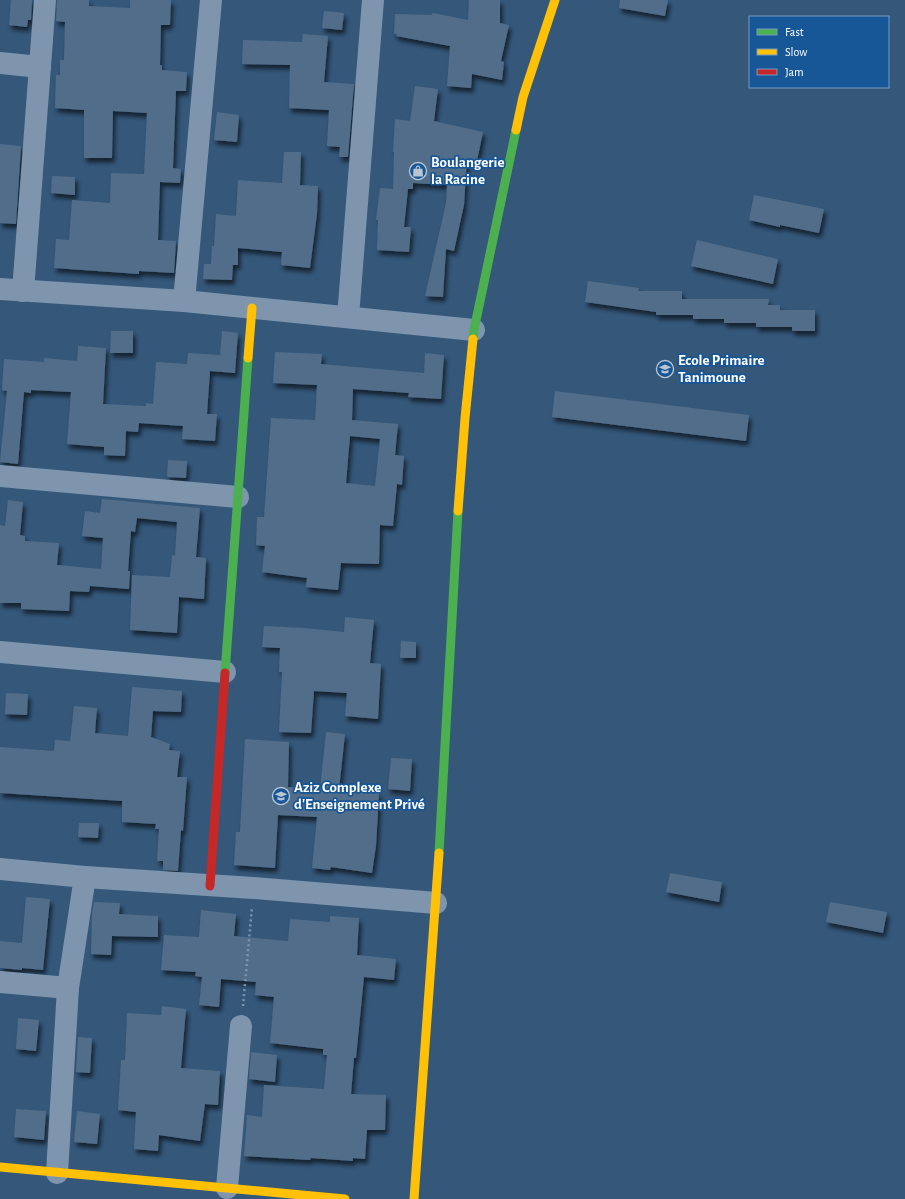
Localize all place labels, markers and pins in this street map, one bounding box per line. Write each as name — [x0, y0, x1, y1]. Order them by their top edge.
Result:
place label: Boulangerie la Racine — [431, 155, 505, 187]
shop icon: Boulangerie la Racine — [408, 161, 428, 181]
place label: Ecole Primaire Tanimoune — [678, 353, 765, 385]
school or university icon: Ecole Primaire Tanimoune — [655, 359, 675, 379]
place label: Aziz Complexe d'Enseignement Privé — [294, 780, 425, 812]
school or university icon: Aziz Complexe d'Enseignement Privé — [271, 786, 291, 806]

